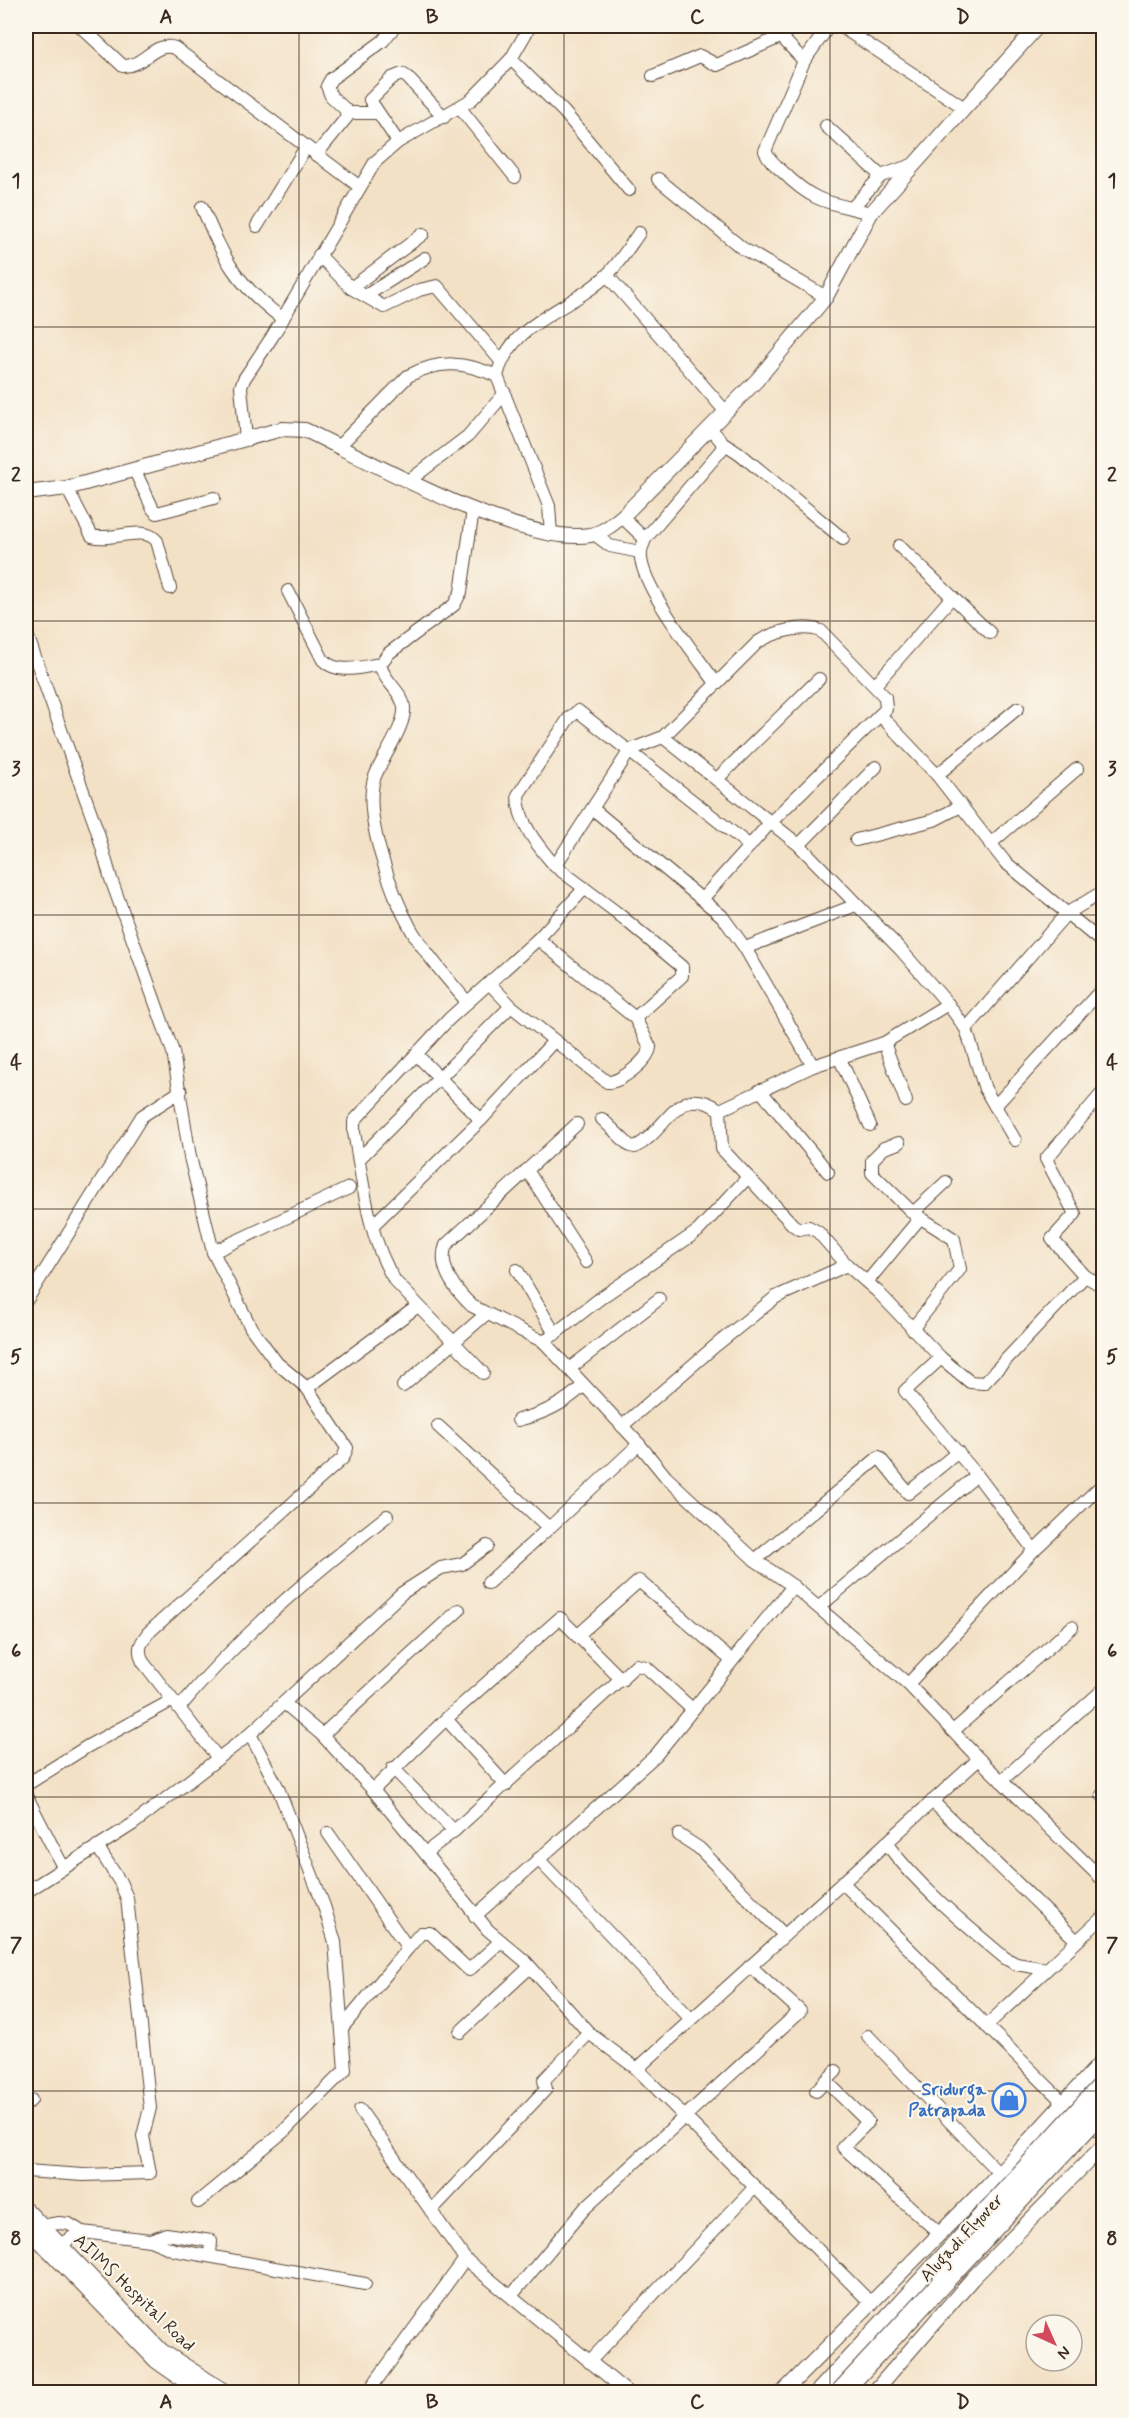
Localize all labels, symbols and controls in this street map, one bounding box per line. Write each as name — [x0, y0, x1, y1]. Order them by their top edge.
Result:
text: A — [159, 4, 173, 31]
text: B — [426, 4, 439, 31]
text: C — [690, 4, 705, 31]
text: D — [956, 4, 970, 31]
text: 1 — [12, 168, 20, 195]
text: 1 — [1108, 168, 1116, 195]
text: 2 — [11, 462, 21, 489]
text: 2 — [1107, 462, 1117, 489]
text: 3 — [11, 756, 21, 783]
text: 3 — [1107, 756, 1117, 783]
text: 4 — [10, 1050, 22, 1077]
text: 4 — [1106, 1050, 1118, 1077]
text: 5 — [10, 1344, 22, 1371]
text: 5 — [1106, 1344, 1118, 1371]
text: 6 — [11, 1638, 21, 1665]
text: 6 — [1107, 1638, 1117, 1665]
text: 7 — [10, 1932, 22, 1959]
text: 7 — [1106, 1932, 1118, 1959]
place label: Sridurga Patrapada — [908, 2078, 987, 2123]
shop icon: Sridurga Patrapada — [991, 2082, 1027, 2118]
street label: Alugadi Flyover — [915, 2188, 1011, 2289]
text: 8 — [10, 2226, 22, 2253]
text: 8 — [1106, 2226, 1118, 2253]
street label: AIIMS Hospital Road — [68, 2229, 200, 2357]
north arrow — [1024, 2313, 1084, 2373]
text: N — [1052, 2341, 1075, 2364]
text: A — [159, 2389, 173, 2416]
text: B — [426, 2389, 439, 2416]
text: C — [690, 2389, 705, 2416]
text: D — [956, 2389, 970, 2416]

